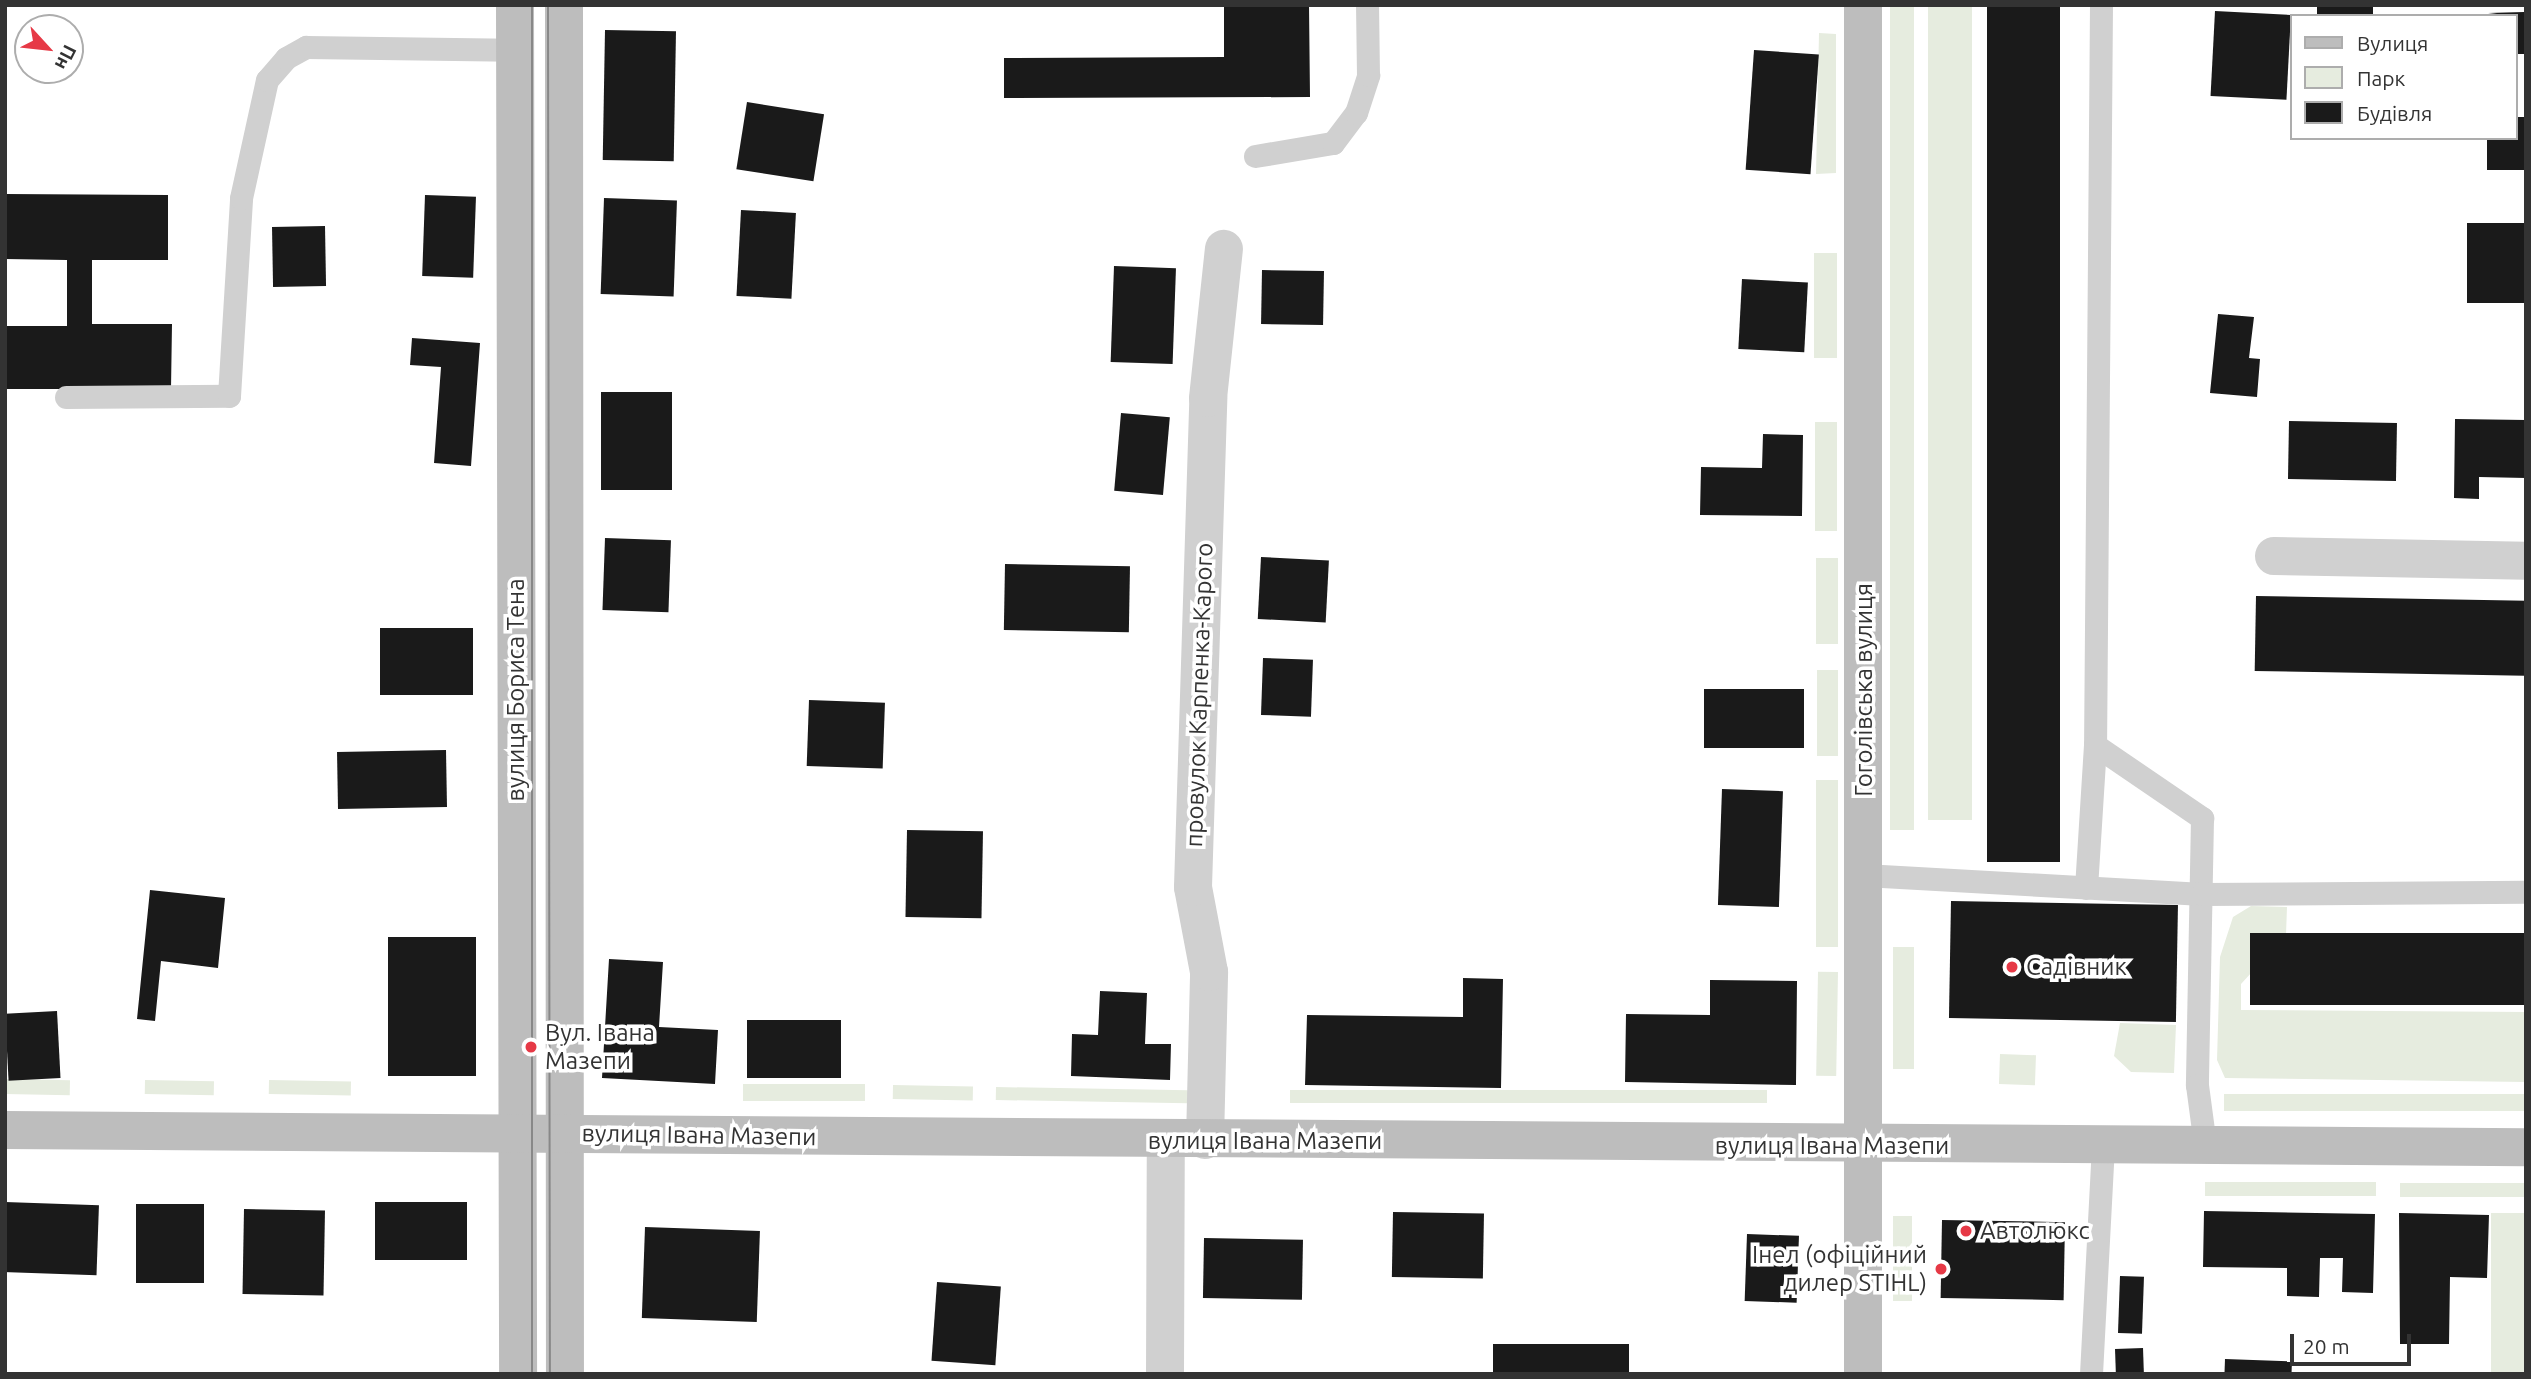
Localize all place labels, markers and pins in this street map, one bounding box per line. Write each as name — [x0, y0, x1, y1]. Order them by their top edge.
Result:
place label: Садівник — [2026, 953, 2127, 981]
marker: Садівник — [2004, 959, 2020, 975]
place label: Вул. Івана Мазепи — [545, 1019, 655, 1075]
marker: Вул. Івана Мазепи — [523, 1039, 539, 1055]
place label: Автолюкс — [1980, 1217, 2090, 1245]
marker: Автолюкс — [1958, 1223, 1974, 1239]
place label: Інел (офіційний дилер STIHL) — [1752, 1241, 1927, 1297]
marker: Інел (офіційний дилер STIHL) — [1933, 1261, 1949, 1277]

